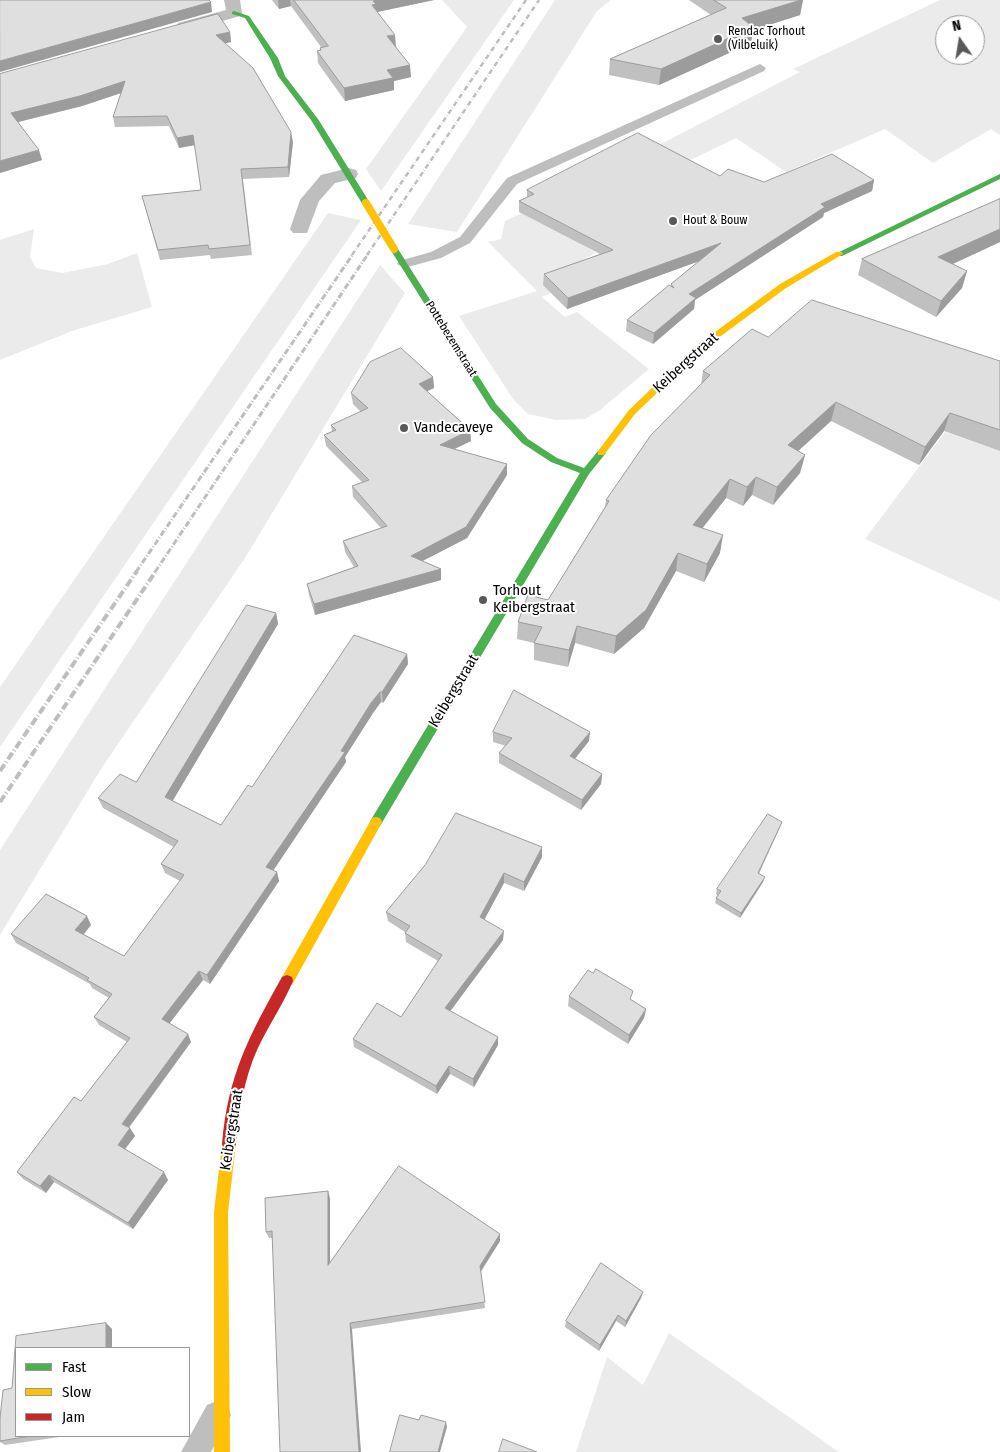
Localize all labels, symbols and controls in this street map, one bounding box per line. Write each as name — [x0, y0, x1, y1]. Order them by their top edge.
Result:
north arrow — [935, 15, 985, 65]
text: N — [951, 17, 963, 35]
place label: Rendac Torhout (Vilbeluik) — [728, 25, 805, 53]
marker: Rendac Torhout (Vilbeluik) — [712, 33, 724, 45]
place label: Hout & Bouw — [683, 214, 747, 228]
marker: Hout & Bouw — [667, 215, 679, 227]
street label: Pottebezemstraat — [422, 299, 480, 379]
street label: Keibergstraat — [650, 329, 722, 397]
place label: Vandecaveye — [414, 419, 493, 437]
marker: Vandecaveye — [398, 422, 410, 434]
place label: Torhout Keibergstraat — [493, 582, 575, 617]
marker: Torhout Keibergstraat — [477, 594, 489, 606]
street label: Keibergstraat — [425, 651, 483, 731]
street label: Keibergstraat — [217, 1088, 247, 1172]
legend — [15, 1347, 190, 1437]
text: Fast — [62, 1358, 86, 1376]
text: Slow — [62, 1383, 91, 1401]
text: Jam — [62, 1408, 85, 1426]

